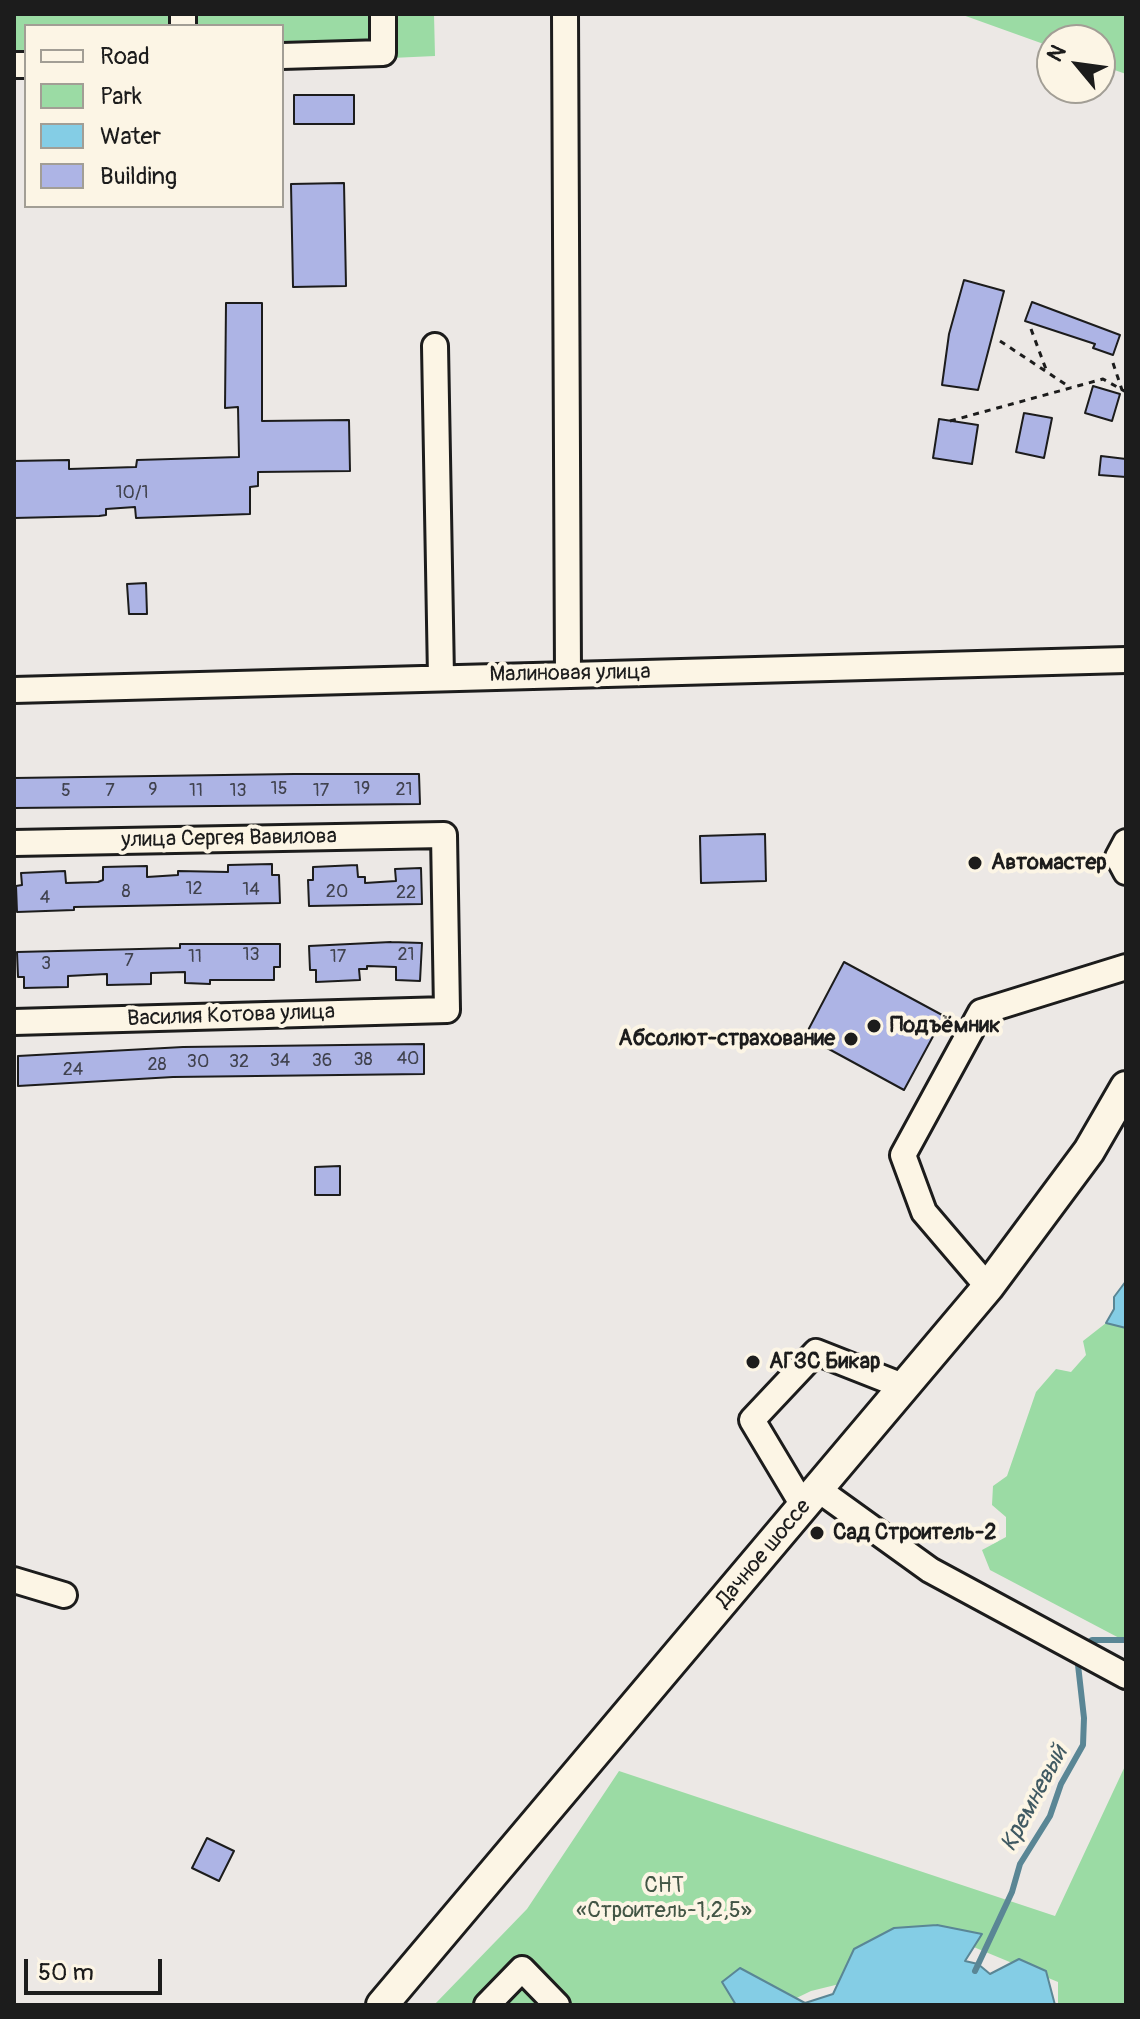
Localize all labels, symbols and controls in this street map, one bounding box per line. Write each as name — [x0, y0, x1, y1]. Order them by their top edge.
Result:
legend — [24, 24, 284, 208]
north arrow — [1036, 24, 1116, 104]
text: N — [1041, 40, 1073, 67]
text: Road — [100, 42, 150, 71]
text: Park — [100, 82, 142, 111]
text: Water — [100, 122, 161, 151]
text: Building — [100, 162, 177, 191]
house number: 10/1 — [116, 482, 148, 504]
street label: Малиновая улица — [489, 659, 651, 689]
house number: 15 — [271, 778, 287, 800]
house number: 19 — [354, 778, 370, 800]
house number: 9 — [148, 779, 158, 801]
house number: 21 — [395, 779, 413, 801]
house number: 5 — [61, 780, 71, 802]
house number: 7 — [105, 780, 115, 802]
house number: 11 — [189, 780, 203, 802]
house number: 13 — [229, 780, 247, 802]
house number: 17 — [313, 780, 329, 802]
street label: улица Сергея Вавилова — [121, 824, 337, 854]
place label: Автомастер — [991, 850, 1107, 876]
marker: Автомастер — [966, 854, 984, 872]
house number: 12 — [185, 878, 203, 900]
house number: 14 — [242, 879, 260, 901]
house number: 8 — [121, 881, 131, 903]
house number: 20 — [326, 881, 348, 903]
house number: 22 — [396, 882, 416, 904]
house number: 4 — [40, 887, 50, 909]
house number: 13 — [242, 944, 260, 966]
house number: 21 — [397, 944, 415, 966]
house number: 11 — [188, 946, 202, 968]
house number: 17 — [330, 946, 346, 968]
house number: 7 — [124, 950, 134, 972]
house number: 3 — [41, 953, 51, 975]
street label: Василия Котова улица — [127, 999, 335, 1033]
place label: Подъёмник — [890, 1013, 1000, 1039]
marker: Подъёмник — [865, 1017, 883, 1035]
place label: Абсолют-страхование — [618, 1026, 835, 1052]
marker: Абсолют-страхование — [842, 1030, 860, 1048]
house number: 40 — [397, 1048, 419, 1070]
house number: 38 — [353, 1049, 373, 1071]
house number: 34 — [270, 1050, 290, 1072]
house number: 36 — [312, 1050, 332, 1072]
house number: 30 — [187, 1051, 209, 1073]
house number: 32 — [229, 1051, 249, 1073]
house number: 28 — [147, 1054, 167, 1076]
house number: 24 — [63, 1059, 83, 1081]
place label: АГЗС Бикар — [769, 1349, 880, 1375]
marker: АГЗС Бикар — [744, 1353, 762, 1371]
street label: Дачное шоссе — [711, 1494, 817, 1614]
place label: Сад Строитель-2 — [833, 1520, 997, 1546]
marker: Сад Строитель-2 — [808, 1524, 826, 1542]
water label: Кремневый — [995, 1741, 1075, 1857]
park label: СНТ «Строитель-1,2,5» — [576, 1873, 752, 1924]
scale bar — [28, 1943, 166, 1993]
text: 50 m — [38, 1958, 94, 1987]

